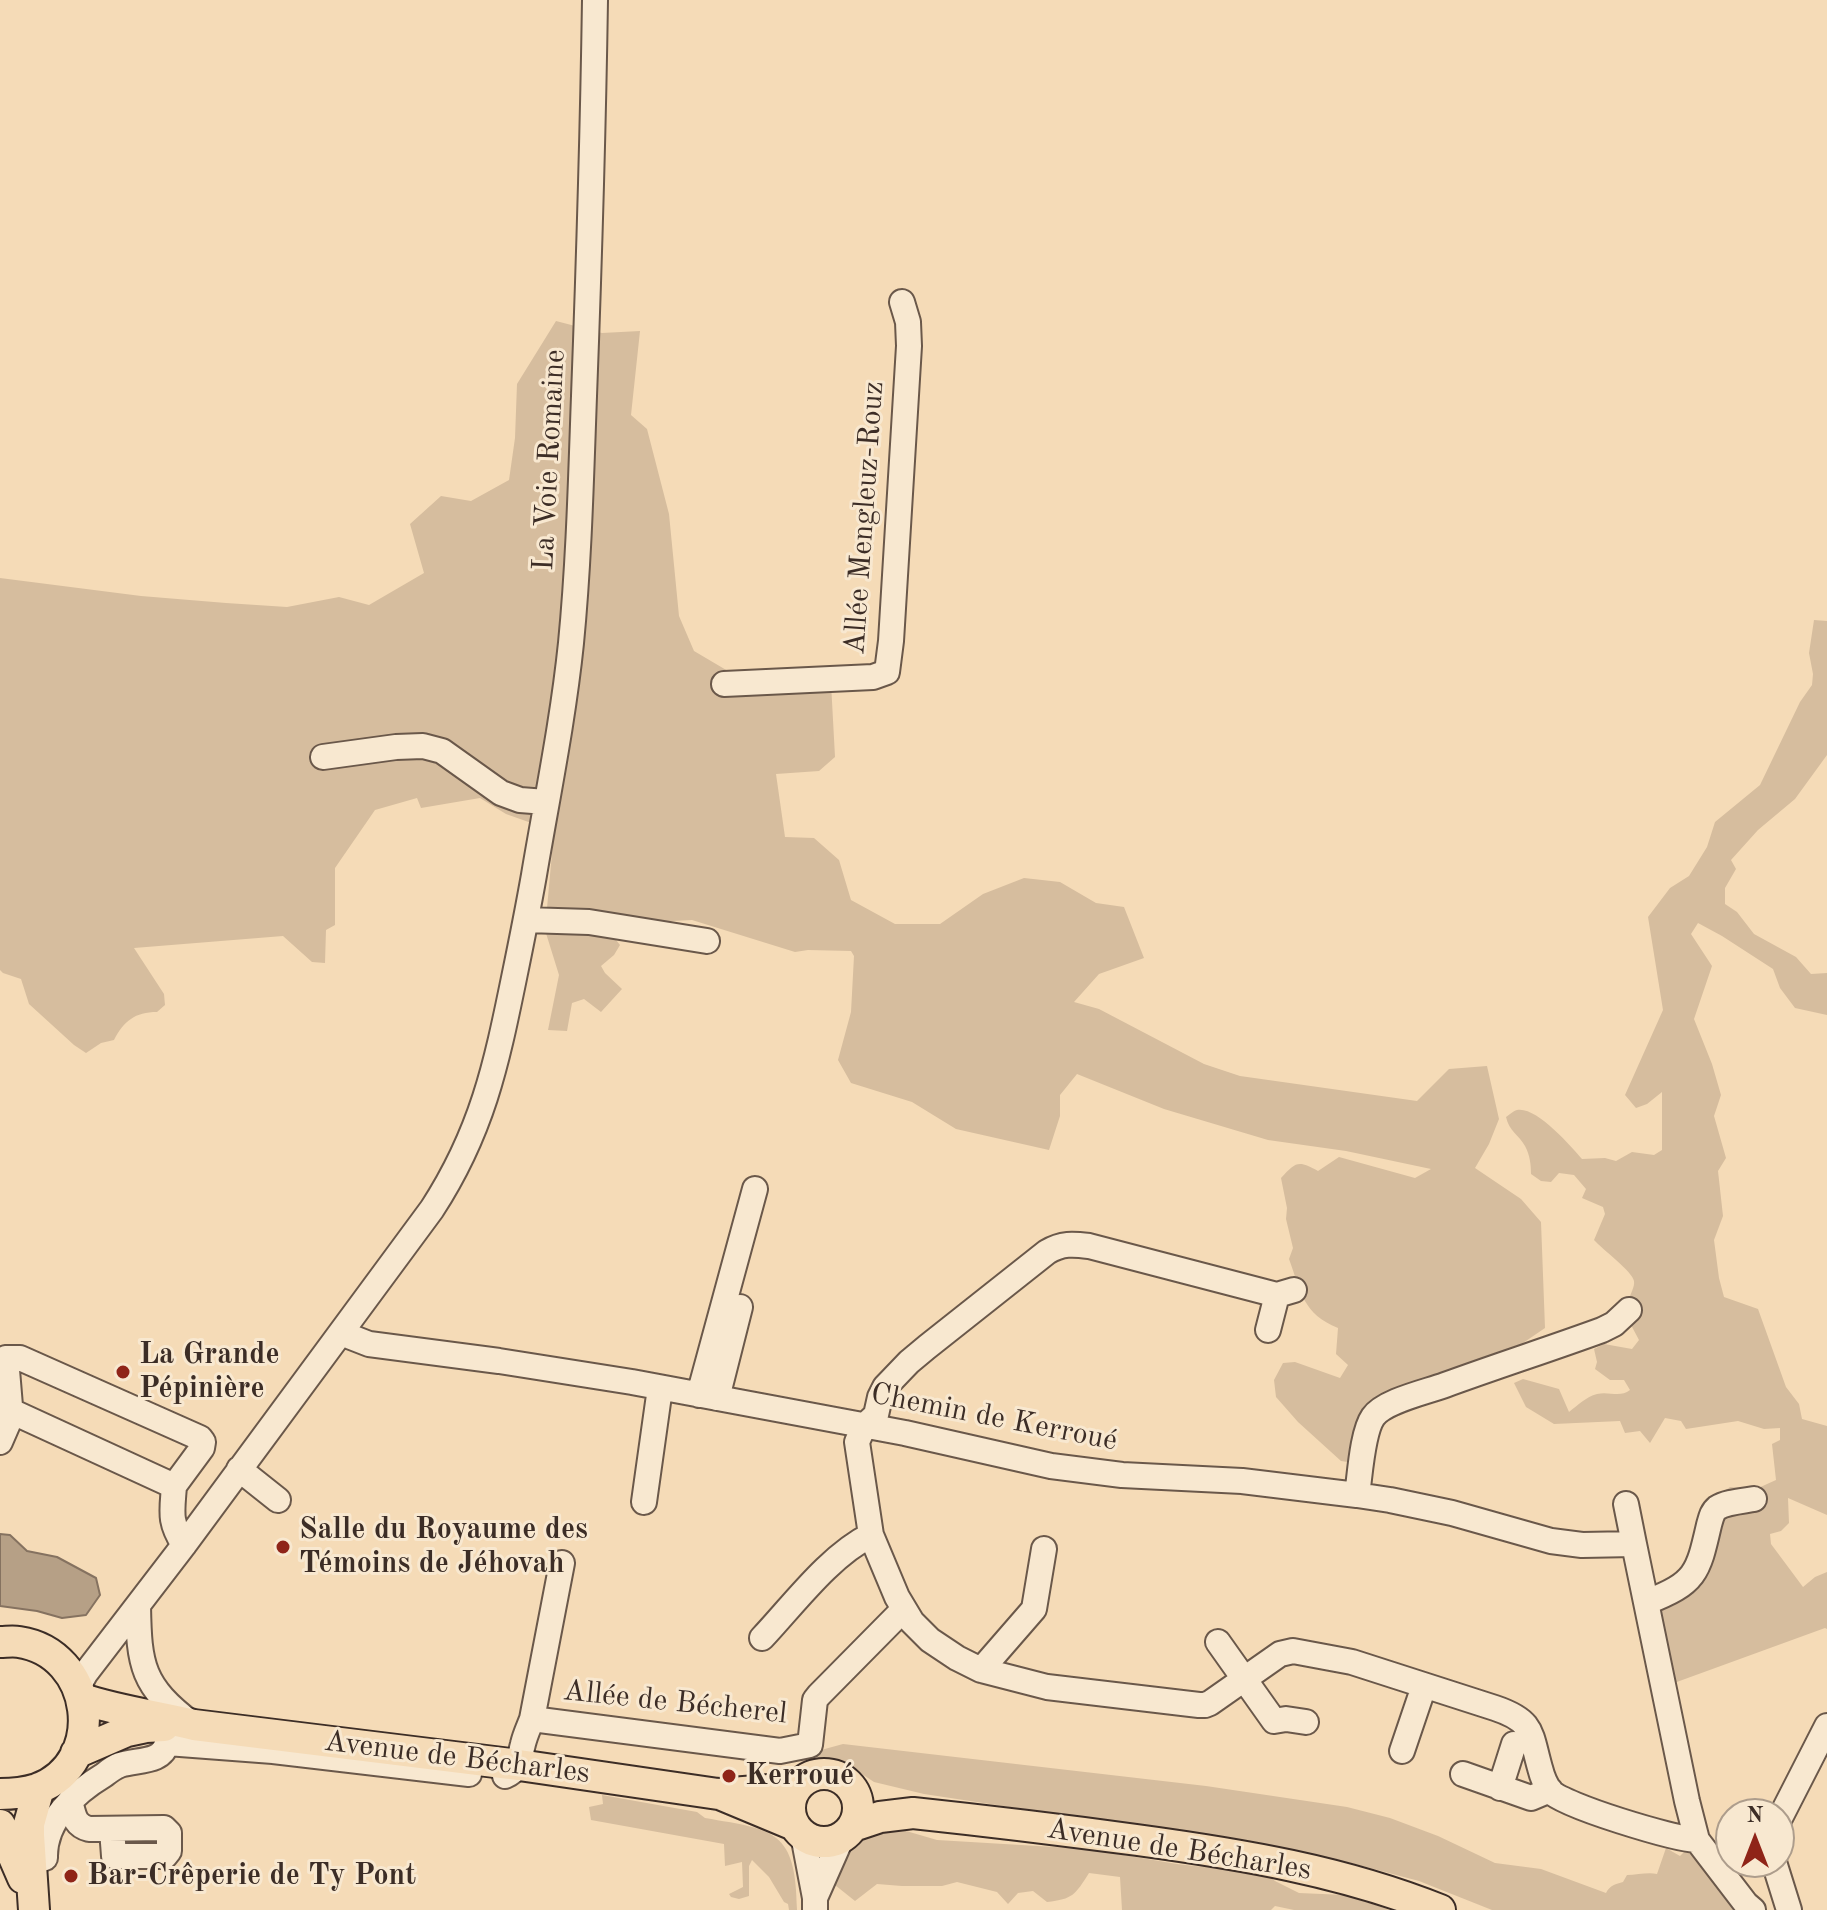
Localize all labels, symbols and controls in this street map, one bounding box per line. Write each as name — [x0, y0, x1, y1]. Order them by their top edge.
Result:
street label: La Voie Romaine — [526, 348, 574, 572]
street label: Allée Mengleuz-Rouz — [837, 380, 893, 656]
place label: La Grande Pépinière — [139, 1337, 280, 1408]
marker: La Grande Pépinière — [114, 1363, 132, 1381]
street label: Chemin de Kerroué — [868, 1376, 1120, 1460]
place label: Salle du Royaume des Témoins de Jéhovah — [299, 1512, 588, 1582]
marker: Salle du Royaume des Témoins de Jéhovah — [274, 1538, 292, 1556]
street label: Allée de Bécherel — [561, 1673, 789, 1733]
street label: Avenue de Bécharles — [322, 1724, 592, 1792]
place label: Kerroué — [745, 1758, 854, 1794]
marker: Kerroué — [720, 1767, 738, 1785]
north arrow — [1715, 1798, 1795, 1878]
text: N — [1747, 1805, 1763, 1827]
street label: Avenue de Bécharles — [1044, 1811, 1314, 1889]
place label: Bar-Crêperie de Ty Pont — [87, 1858, 416, 1894]
marker: Bar-Crêperie de Ty Pont — [62, 1867, 80, 1885]

